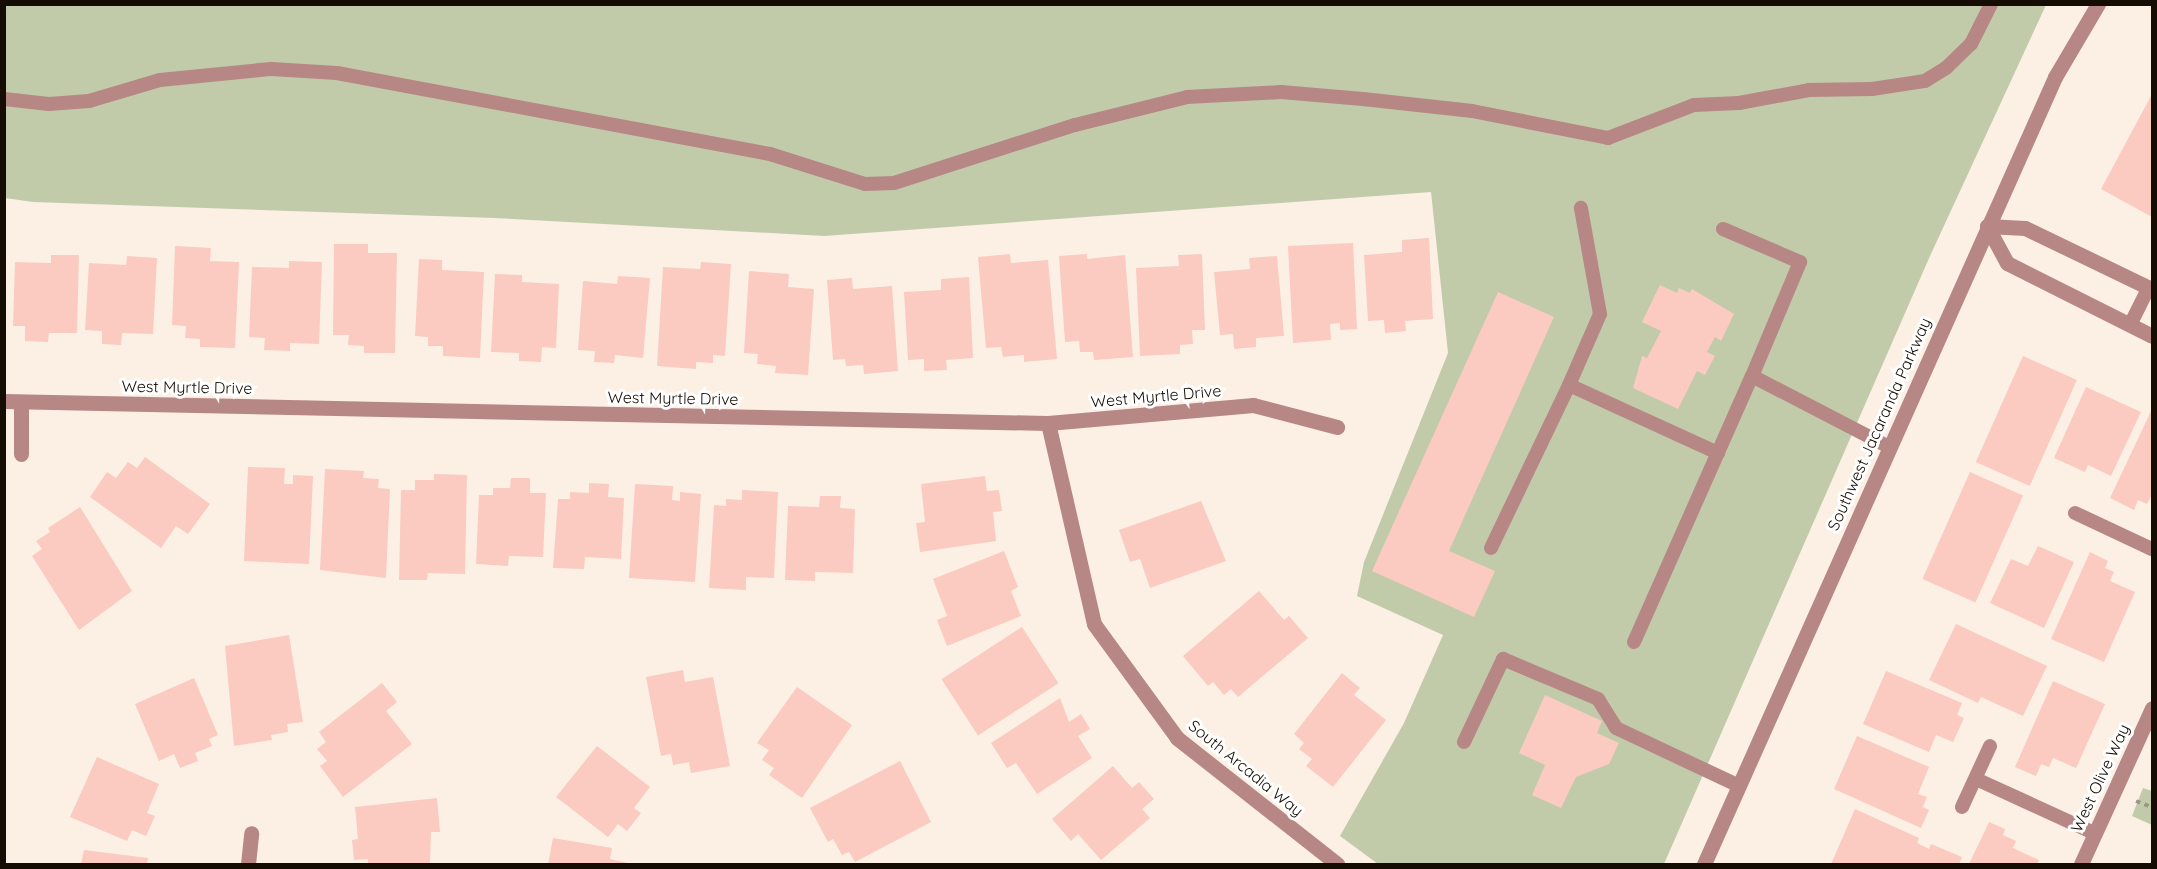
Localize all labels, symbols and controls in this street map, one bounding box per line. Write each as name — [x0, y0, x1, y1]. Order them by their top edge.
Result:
street label: Southwest Jacaranda Parkway — [1823, 315, 1935, 533]
street label: West Myrtle Drive — [121, 376, 253, 398]
street label: West Myrtle Drive — [1090, 381, 1222, 411]
street label: West Myrtle Drive — [607, 387, 739, 409]
street label: South Arcadia Way — [1185, 716, 1307, 820]
street label: West Olive Way — [2067, 721, 2133, 835]

